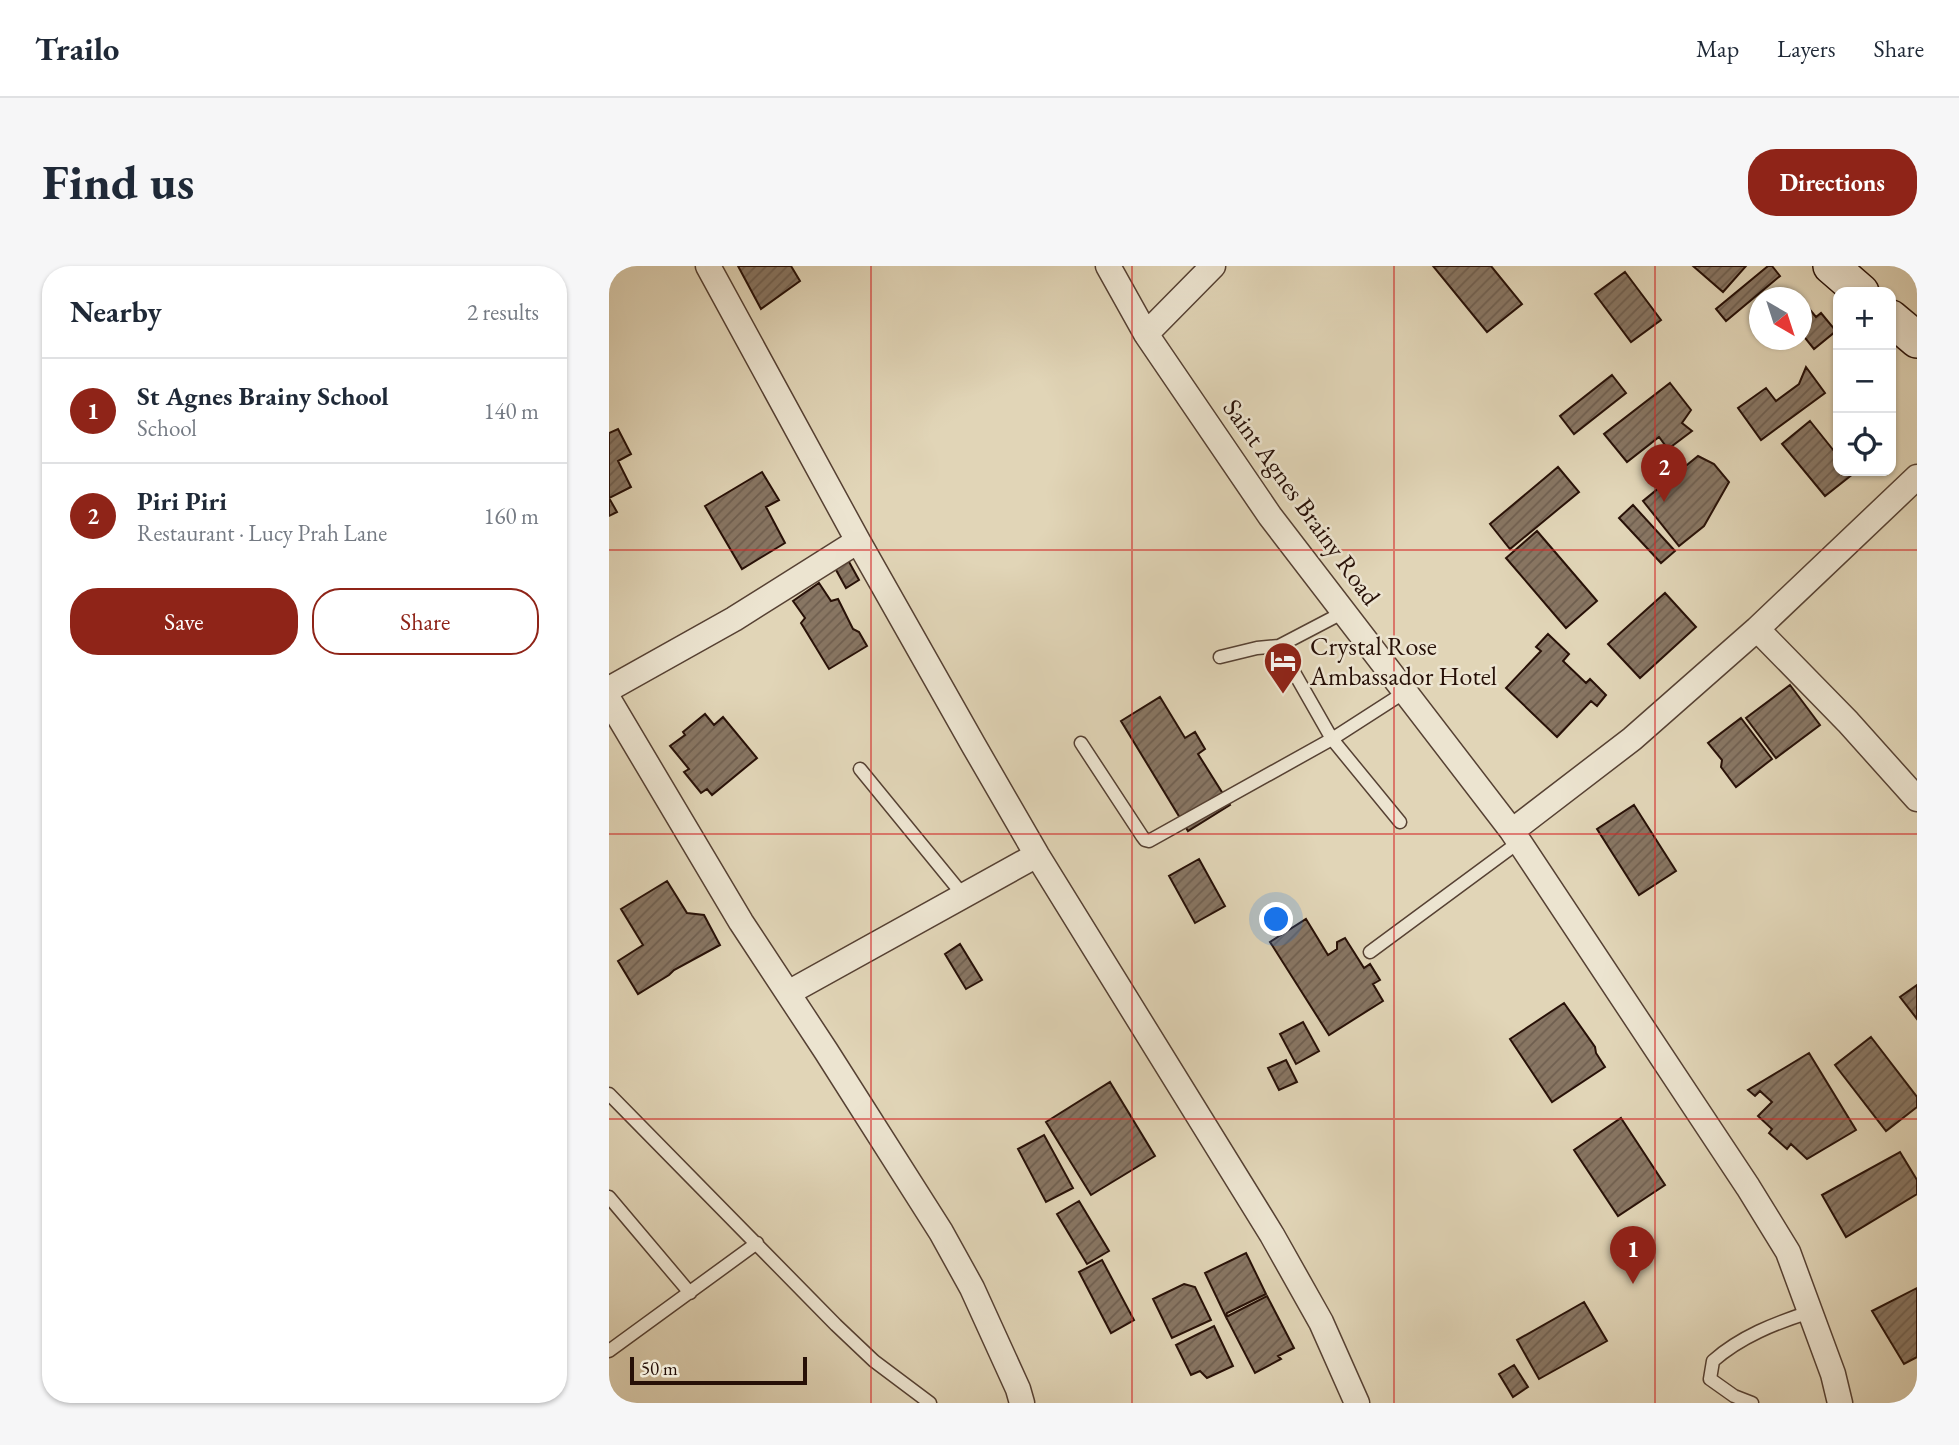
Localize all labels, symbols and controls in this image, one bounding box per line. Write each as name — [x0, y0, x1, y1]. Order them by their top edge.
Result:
text: Trailo — [35, 27, 119, 70]
text: Map — [1696, 33, 1739, 64]
text: Layers — [1777, 33, 1836, 64]
text: Share — [1874, 33, 1924, 64]
button: Directions — [1748, 149, 1917, 216]
text: Find us — [42, 150, 194, 214]
north arrow — [1749, 287, 1812, 350]
map controls — [1833, 287, 1896, 476]
button: + — [1833, 287, 1896, 350]
text: Nearby — [70, 292, 162, 331]
text: 2 results — [467, 297, 539, 327]
button: − — [1833, 350, 1896, 413]
text: St Agnes Brainy School — [137, 379, 389, 413]
street label: Saint Agnes Brainy Road — [1216, 392, 1389, 613]
text: 1 — [87, 396, 99, 426]
text: 140 m — [483, 396, 539, 426]
text: School — [137, 413, 197, 443]
button: locate — [1833, 413, 1896, 476]
pin: 2 — [1641, 444, 1687, 502]
text: Piri Piri — [137, 484, 227, 518]
text: 2 — [87, 501, 99, 531]
text: 160 m — [483, 501, 539, 531]
text: Restaurant · Lucy Prah Lane — [137, 518, 387, 548]
button: Save — [70, 588, 298, 655]
button: Share — [312, 588, 539, 655]
place label: Crystal Rose Ambassador Hotel — [1309, 629, 1497, 693]
hotel icon: Crystal Rose Ambassador Hotel — [1262, 640, 1304, 695]
your location — [1259, 902, 1293, 936]
pin: 1 — [1610, 1226, 1656, 1284]
scale bar — [630, 1354, 807, 1386]
text: 50 m — [641, 1356, 678, 1381]

